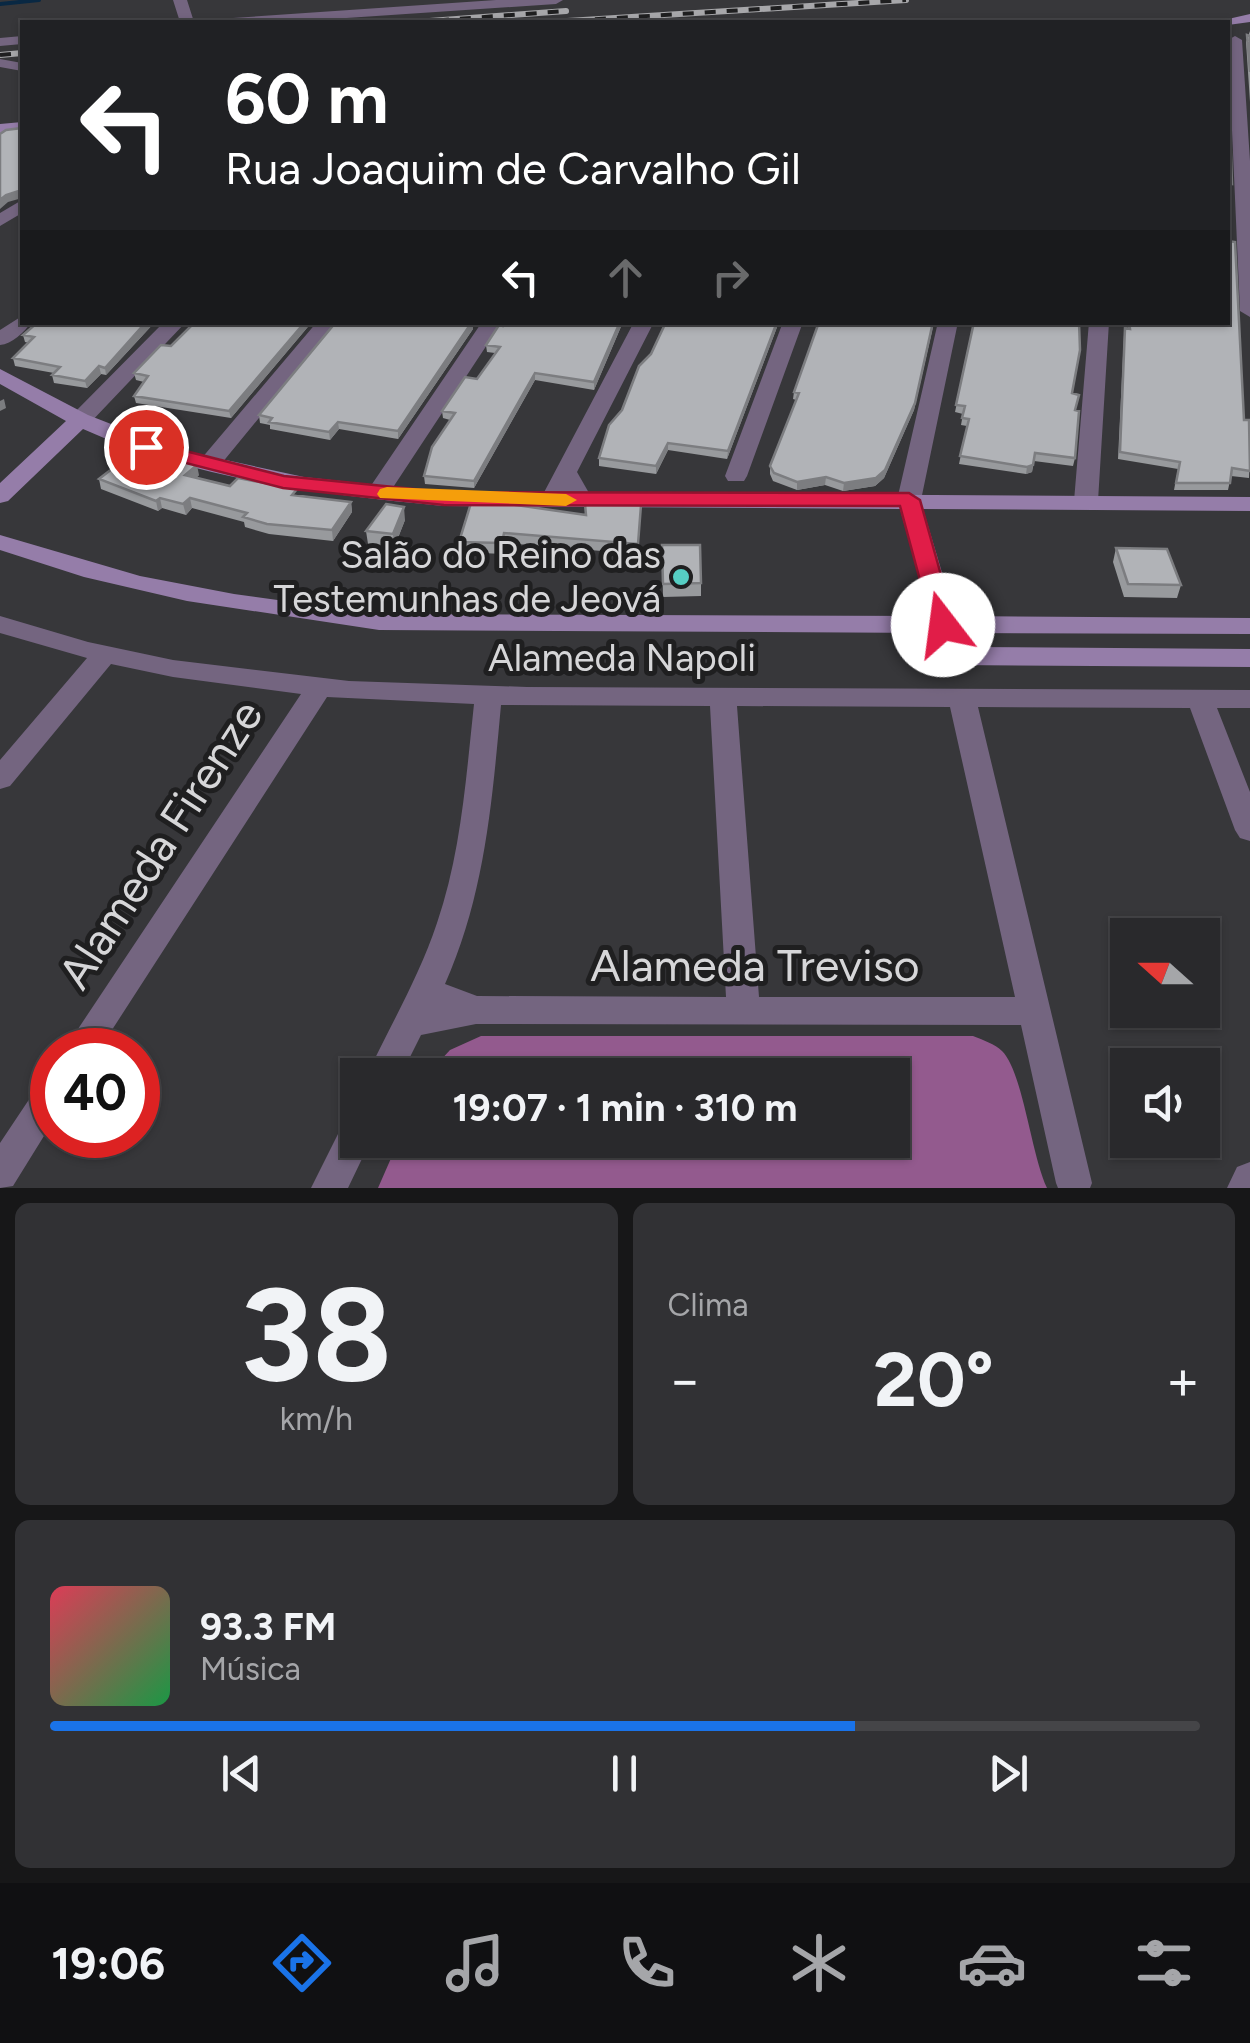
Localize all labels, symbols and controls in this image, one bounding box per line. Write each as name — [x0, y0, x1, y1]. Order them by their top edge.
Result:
text: 60 m — [225, 56, 389, 141]
icon: left — [60, 60, 190, 190]
text: Rua Joaquim de Carvalho Gil — [225, 141, 801, 195]
icon: left — [493, 250, 548, 305]
icon: ahead — [598, 250, 653, 305]
icon: right — [703, 250, 758, 305]
pin — [104, 405, 189, 490]
icon: arrive — [119, 420, 174, 475]
place label: Salão do Reino das Testemunhas de Jeová — [274, 532, 661, 622]
marker: Salão do Reino das Testemunhas de Jeová — [670, 566, 692, 588]
position arrow — [891, 573, 995, 677]
street label: Alameda Napoli — [488, 635, 756, 681]
street label: Alameda Firenze — [47, 690, 273, 998]
north arrow — [1110, 918, 1220, 1028]
map controls — [1110, 918, 1220, 1158]
street label: Alameda Treviso — [590, 938, 920, 992]
speed limit sign: 40 — [30, 1028, 160, 1158]
button: sound — [1110, 1048, 1220, 1158]
text: 19:07 · 1 min · 310 m — [453, 1085, 797, 1131]
text: 38 — [240, 1257, 392, 1413]
text: Clima — [668, 1286, 749, 1324]
text: 20° — [874, 1335, 994, 1425]
text: − — [668, 1347, 702, 1413]
text: + — [1166, 1347, 1200, 1413]
text: km/h — [280, 1400, 353, 1438]
text: 93.3 FM — [200, 1604, 336, 1650]
text: Música — [200, 1650, 301, 1688]
icon: previous — [214, 1746, 269, 1801]
icon: pause — [597, 1746, 652, 1801]
icon: next — [981, 1746, 1036, 1801]
icon: directions — [267, 1928, 337, 1998]
icon: music — [440, 1928, 510, 1998]
icon: phone — [612, 1928, 682, 1998]
icon: climate — [784, 1928, 854, 1998]
icon: car — [957, 1928, 1027, 1998]
icon: filters — [1129, 1928, 1199, 1998]
text: 19:06 — [51, 1936, 165, 1990]

